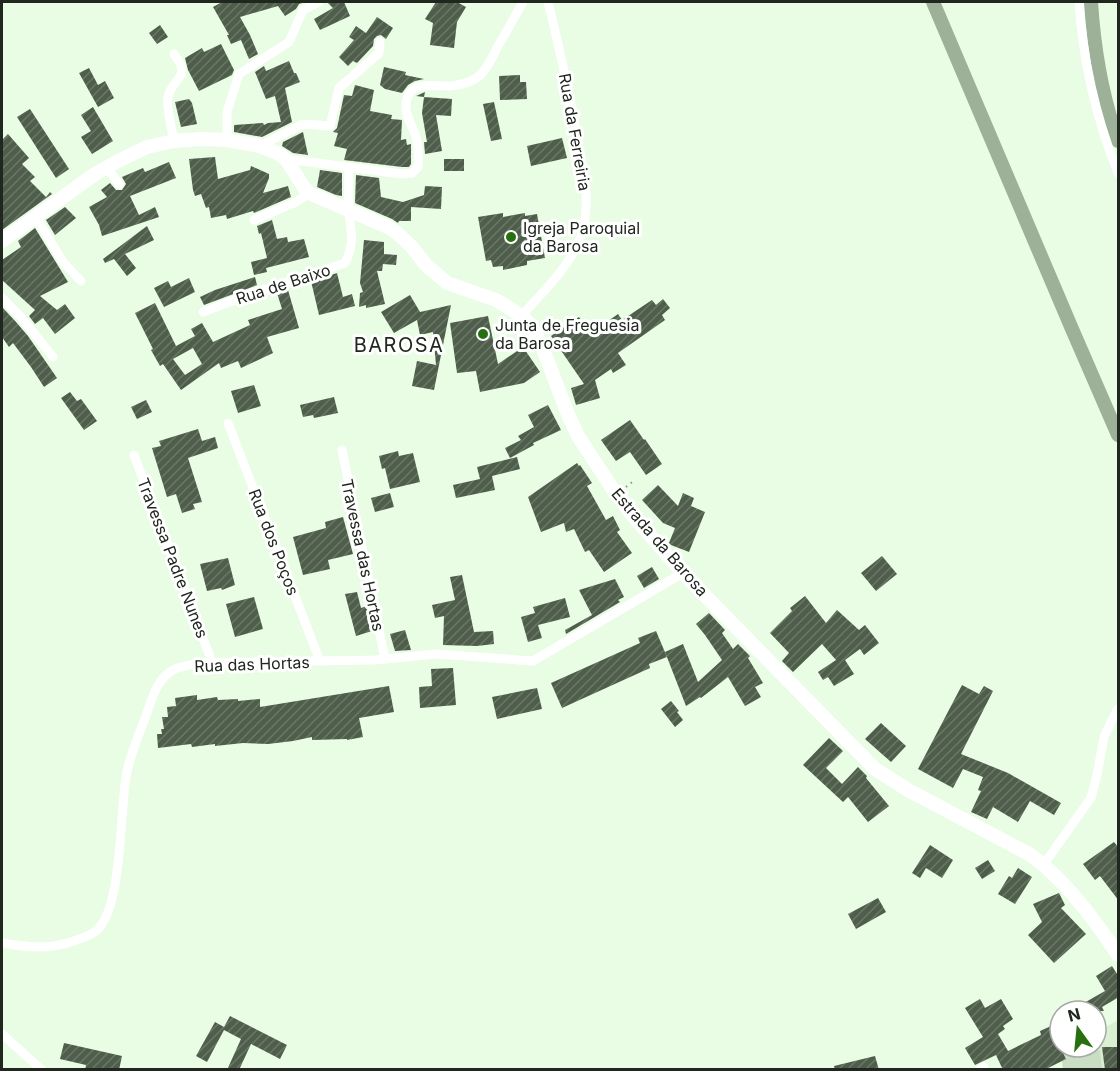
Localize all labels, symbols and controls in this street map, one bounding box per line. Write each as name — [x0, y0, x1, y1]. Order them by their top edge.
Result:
street label: Rua da Ferreiria — [555, 72, 595, 192]
place label: Igreja Paroquial da Barosa — [523, 218, 640, 256]
marker: Igreja Paroquial da Barosa — [504, 230, 518, 244]
street label: Rua de Baixo — [233, 259, 333, 309]
place label: Junta de Freguesia da Barosa — [495, 315, 639, 353]
marker: Junta de Freguesia da Barosa — [476, 327, 490, 341]
district label: BAROSA — [354, 333, 444, 357]
street label: Travessa Padre Nunes — [133, 475, 213, 641]
street label: Travessa das Hortas — [337, 477, 389, 633]
street label: Estrada da Barosa — [607, 484, 713, 600]
street label: Rua dos Poços — [245, 486, 303, 598]
street label: Rua das Hortas — [194, 652, 310, 676]
north arrow — [1048, 999, 1108, 1059]
text: N — [1066, 1003, 1083, 1026]

